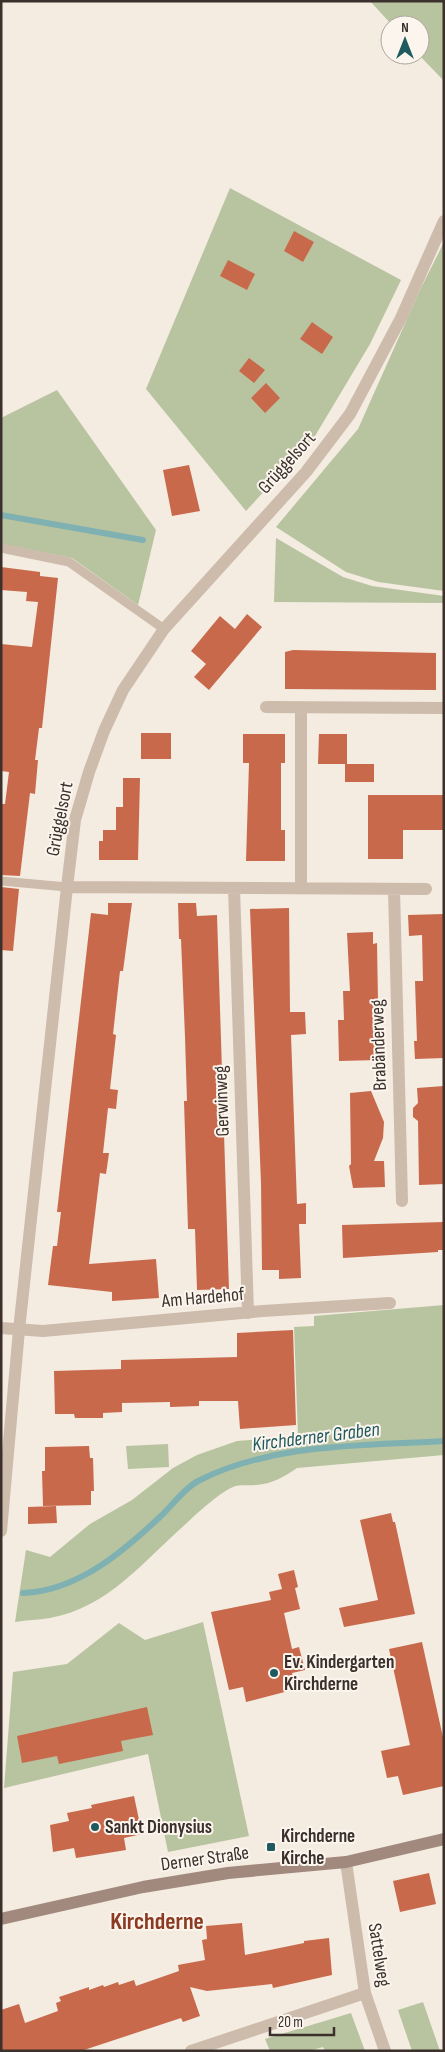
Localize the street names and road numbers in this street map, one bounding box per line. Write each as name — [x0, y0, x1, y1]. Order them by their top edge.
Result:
street label: Grüggelsort — [253, 427, 321, 499]
street label: Grüggelsort — [42, 780, 79, 858]
street label: Brabänderweg — [366, 999, 392, 1091]
street label: Gerwinweg — [209, 1065, 235, 1137]
street label: Am Hardehof — [160, 1283, 246, 1313]
street label: Derner Straße — [159, 1841, 251, 1877]
street label: Sattelweg — [363, 1922, 395, 1989]

